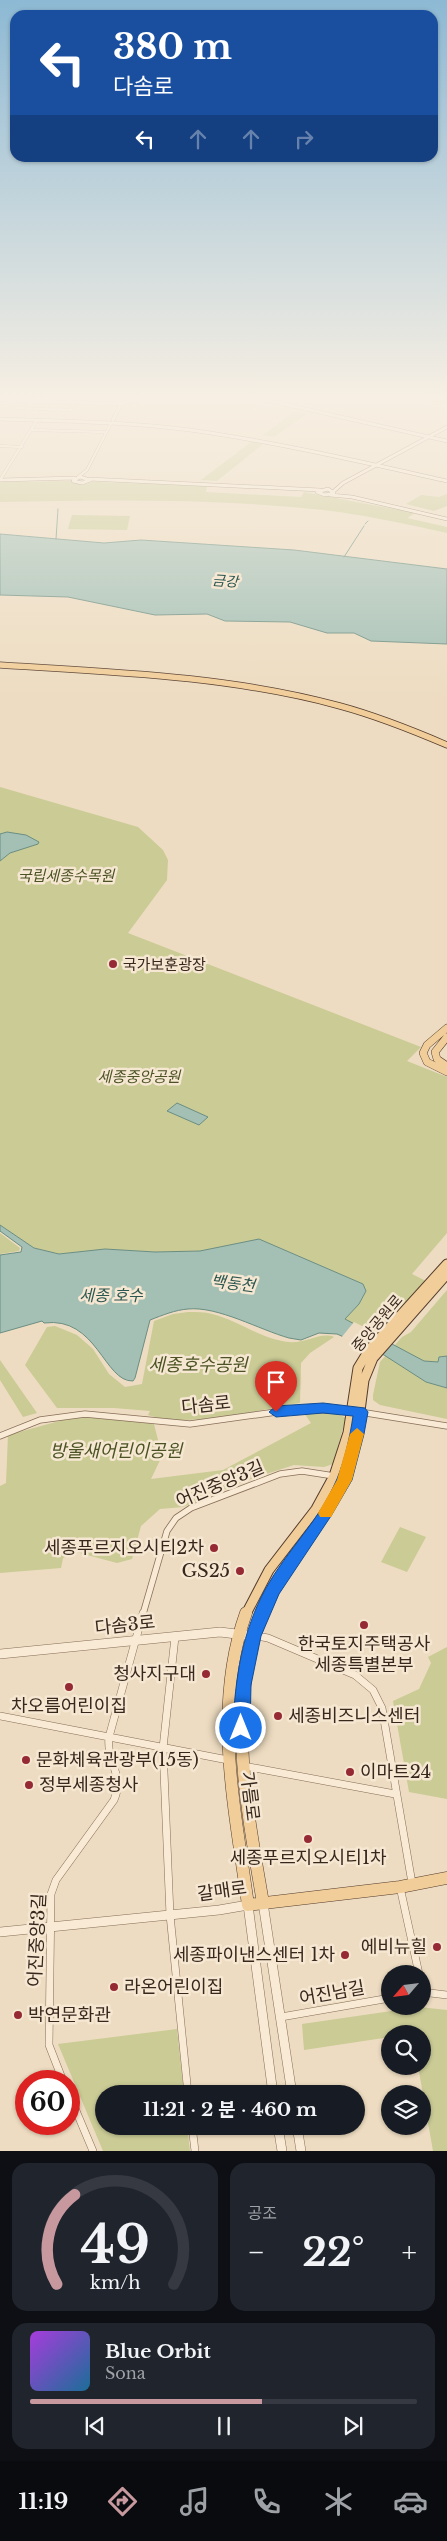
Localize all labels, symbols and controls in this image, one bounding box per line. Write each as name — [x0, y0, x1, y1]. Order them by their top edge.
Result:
text: 380 m — [113, 25, 232, 68]
icon: left — [30, 30, 95, 95]
text: 다솜로 — [113, 73, 174, 100]
icon: left — [131, 125, 159, 153]
icon: ahead — [184, 125, 212, 153]
icon: ahead — [237, 125, 265, 153]
icon: right — [290, 125, 318, 153]
water label: 금강 — [212, 571, 241, 591]
park label: 국립세종수목원 — [18, 866, 115, 885]
place label: 국가보훈광장 — [123, 955, 206, 974]
marker: 국가보훈광장 — [107, 958, 119, 970]
park label: 세종중앙공원 — [98, 1067, 182, 1086]
water label: 백동천 — [210, 1270, 258, 1296]
water label: 세종 호수 — [79, 1285, 144, 1305]
street label: 중앙공원로 — [348, 1290, 406, 1356]
park label: 세종호수공원 — [148, 1354, 249, 1376]
pin — [255, 1361, 297, 1412]
icon: arrive — [262, 1368, 290, 1396]
street label: 다솜로 — [180, 1391, 232, 1419]
park label: 방울새어린이공원 — [50, 1440, 184, 1462]
street label: 어진중앙3길 — [172, 1456, 268, 1512]
place label: 세종푸르지오시티2차 — [44, 1537, 204, 1559]
marker: 세종푸르지오시티2차 — [208, 1542, 220, 1554]
place label: GS25 — [181, 1560, 230, 1582]
marker: GS25 — [234, 1565, 246, 1577]
street label: 다솜3로 — [94, 1611, 156, 1639]
marker: 한국토지주택공사 세종특별본부 — [358, 1619, 370, 1631]
place label: 한국토지주택공사 세종특별본부 — [298, 1633, 431, 1676]
place label: 청사지구대 — [113, 1663, 196, 1685]
marker: 청사지구대 — [200, 1668, 212, 1680]
marker: 차오름어린이집 — [63, 1681, 75, 1693]
place label: 차오름어린이집 — [11, 1695, 127, 1717]
position arrow — [214, 1701, 266, 1753]
place label: 세종비즈니스센터 — [288, 1705, 420, 1727]
marker: 세종비즈니스센터 — [272, 1710, 284, 1722]
place label: 문화체육관광부(15동) — [36, 1749, 199, 1771]
marker: 문화체육관광부(15동) — [20, 1754, 32, 1766]
place label: 이마트24 — [360, 1761, 431, 1783]
marker: 이마트24 — [344, 1766, 356, 1778]
street label: 가름로 — [236, 1770, 264, 1822]
place label: 정부세종청사 — [39, 1774, 139, 1796]
marker: 정부세종청사 — [23, 1779, 35, 1791]
marker: 세종푸르지오시티1차 — [302, 1833, 314, 1845]
place label: 세종푸르지오시티1차 — [229, 1847, 387, 1869]
street label: 갈매로 — [196, 1877, 248, 1905]
street label: 어진중앙3길 — [24, 1893, 50, 1987]
place label: 에비뉴힐 — [361, 1936, 427, 1958]
marker: 에비뉴힐 — [431, 1941, 443, 1953]
place label: 세종파이낸스센터 1차 — [173, 1944, 335, 1966]
marker: 세종파이낸스센터 1차 — [339, 1949, 351, 1961]
north arrow — [381, 1965, 431, 2015]
map controls — [381, 1965, 431, 2135]
place label: 라온어린이집 — [124, 1976, 223, 1998]
street label: 어진남길 — [297, 1976, 367, 2010]
marker: 라온어린이집 — [108, 1981, 120, 1993]
place label: 박연문화관 — [28, 2004, 111, 2026]
marker: 박연문화관 — [12, 2009, 24, 2021]
button: search — [381, 2025, 431, 2075]
speed limit sign: 60 — [15, 2070, 80, 2135]
button: layers — [381, 2085, 431, 2135]
text: 11:21 · 2 분 · 460 m — [143, 2098, 317, 2121]
text: 공조 — [248, 2203, 277, 2223]
text: 49 — [80, 2213, 150, 2277]
text: 22° — [302, 2229, 365, 2276]
text: − — [248, 2235, 265, 2270]
text: + — [402, 2235, 417, 2270]
text: km/h — [89, 2272, 140, 2294]
text: Blue Orbit — [105, 2340, 211, 2363]
text: Sona — [105, 2363, 146, 2383]
icon: previous — [81, 2412, 109, 2440]
icon: pause — [210, 2412, 238, 2440]
icon: next — [339, 2412, 367, 2440]
icon: directions — [105, 2484, 140, 2519]
icon: music — [177, 2484, 212, 2519]
icon: phone — [249, 2484, 284, 2519]
icon: climate — [321, 2484, 356, 2519]
icon: car — [393, 2484, 428, 2519]
text: 11:19 — [19, 2488, 68, 2515]

